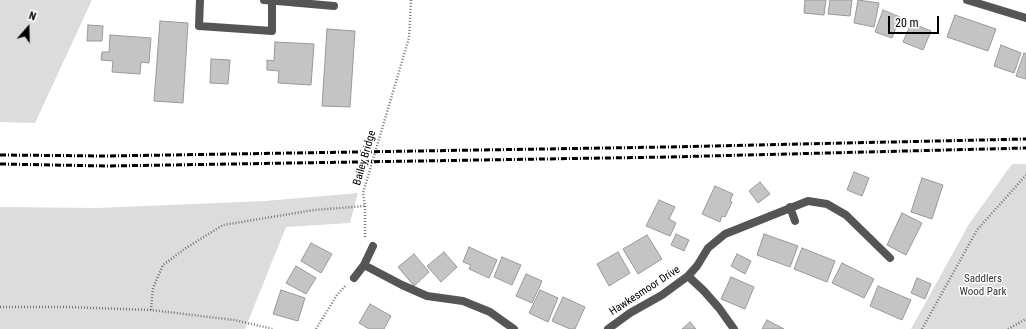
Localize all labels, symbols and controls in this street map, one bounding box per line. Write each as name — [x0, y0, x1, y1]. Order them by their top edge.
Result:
north arrow — [8, 8, 48, 48]
scale bar — [890, 8, 941, 34]
text: N — [27, 9, 38, 24]
text: 20 m — [895, 16, 919, 30]
street label: Bailey Bridge — [351, 129, 379, 187]
street label: Hawkesmoor Drive — [607, 263, 683, 319]
park label: Saddlers Wood Park — [960, 272, 1006, 298]

